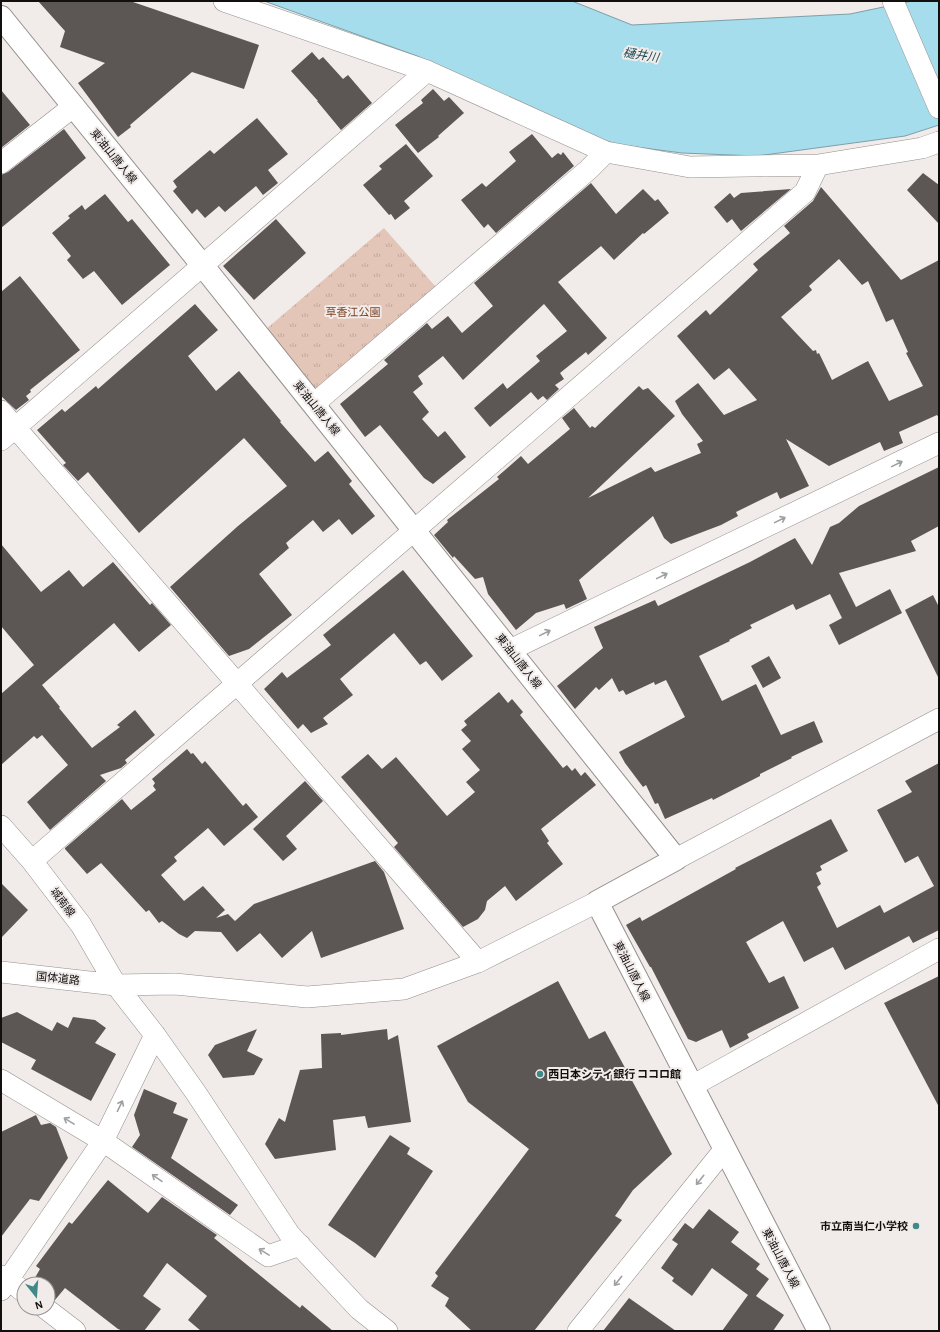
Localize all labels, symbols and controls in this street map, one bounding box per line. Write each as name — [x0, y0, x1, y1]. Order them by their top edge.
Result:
water label: 樋井川 — [622, 45, 662, 64]
street label: 東油山唐人線 — [89, 127, 139, 185]
park label: 草香江公園 — [326, 306, 381, 318]
street label: 東油山唐人線 — [292, 379, 342, 437]
one-way arrow — [890, 460, 902, 467]
one-way arrow — [773, 516, 785, 523]
one-way arrow — [656, 572, 668, 579]
one-way arrow — [539, 629, 551, 636]
street label: 東油山唐人線 — [494, 631, 544, 691]
street label: 城南線 — [48, 885, 78, 919]
street label: 東油山唐人線 — [612, 939, 652, 1003]
street label: 国体道路 — [35, 970, 81, 986]
place label: 西日本シティ銀行 ココロ館 — [548, 1068, 681, 1080]
marker: 西日本シティ銀行 ココロ館 — [535, 1069, 545, 1079]
one-way arrow — [117, 1100, 124, 1112]
one-way arrow — [64, 1117, 75, 1125]
one-way arrow — [151, 1174, 162, 1182]
one-way arrow — [695, 1175, 704, 1186]
place label: 市立南当仁小学校 — [820, 1220, 908, 1232]
marker: 市立南当仁小学校 — [911, 1221, 921, 1231]
street label: 東油山唐人線 — [760, 1226, 802, 1290]
one-way arrow — [258, 1247, 269, 1256]
north arrow — [16, 1276, 56, 1316]
one-way arrow — [613, 1276, 622, 1287]
text: N — [34, 1299, 44, 1311]

